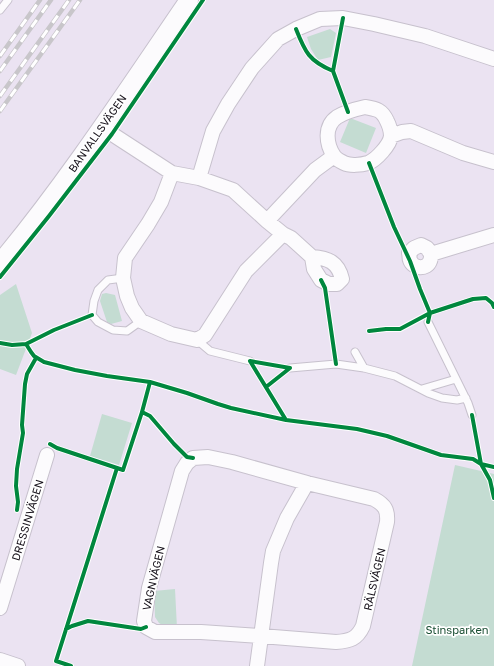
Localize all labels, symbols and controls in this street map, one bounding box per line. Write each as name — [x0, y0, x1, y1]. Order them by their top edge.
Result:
street label: BANVALLSVÄGEN — [65, 92, 129, 174]
street label: DRESSINVÄGEN — [8, 478, 46, 562]
street label: VAGNVÄGEN — [139, 544, 167, 612]
street label: RÄLSVÄGEN — [360, 546, 388, 612]
park label: Stinsparken — [425, 623, 489, 636]

